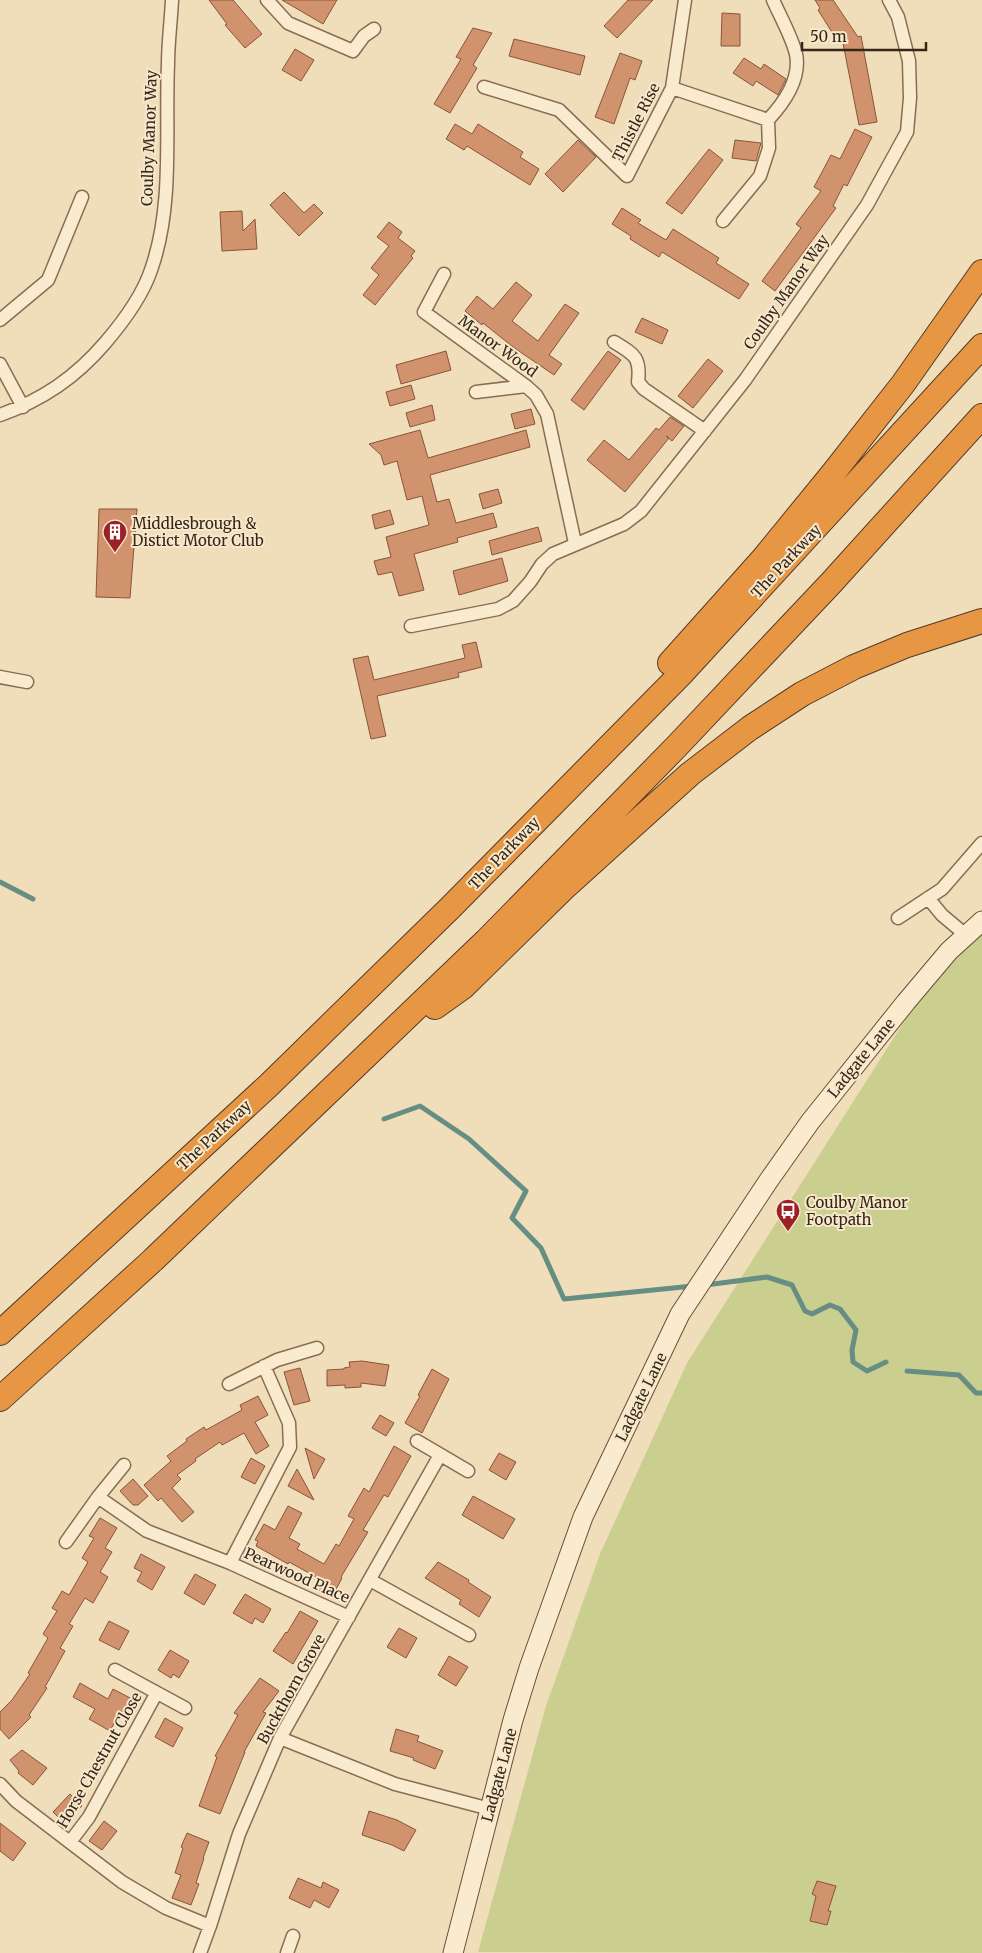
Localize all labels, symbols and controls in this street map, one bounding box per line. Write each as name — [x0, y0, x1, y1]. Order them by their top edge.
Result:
scale bar — [802, 20, 926, 52]
text: 50 m — [810, 27, 847, 46]
street label: Coulby Manor Way — [137, 69, 161, 206]
street label: Thistle Rise — [608, 80, 664, 164]
street label: Coulby Manor Way — [739, 231, 833, 353]
street label: Manor Wood — [455, 311, 541, 381]
place label: Middlesbrough & Distict Motor Club — [132, 514, 264, 550]
building icon: Middlesbrough & Distict Motor Club — [102, 519, 128, 553]
street label: The Parkway — [747, 520, 825, 602]
street label: The Parkway — [464, 812, 544, 893]
street label: Ladgate Lane — [823, 1014, 899, 1101]
street label: The Parkway — [173, 1096, 255, 1174]
place label: Coulby Manor Footpath — [806, 1193, 908, 1229]
bus stop icon: Coulby Manor Footpath — [775, 1198, 801, 1232]
street label: Ladgate Lane — [611, 1349, 671, 1445]
street label: Pearwood Place — [241, 1543, 353, 1607]
street label: Buckthorn Grove — [253, 1631, 329, 1747]
street label: Horse Chestnut Close — [52, 1689, 146, 1831]
street label: Ladgate Lane — [477, 1726, 521, 1824]

